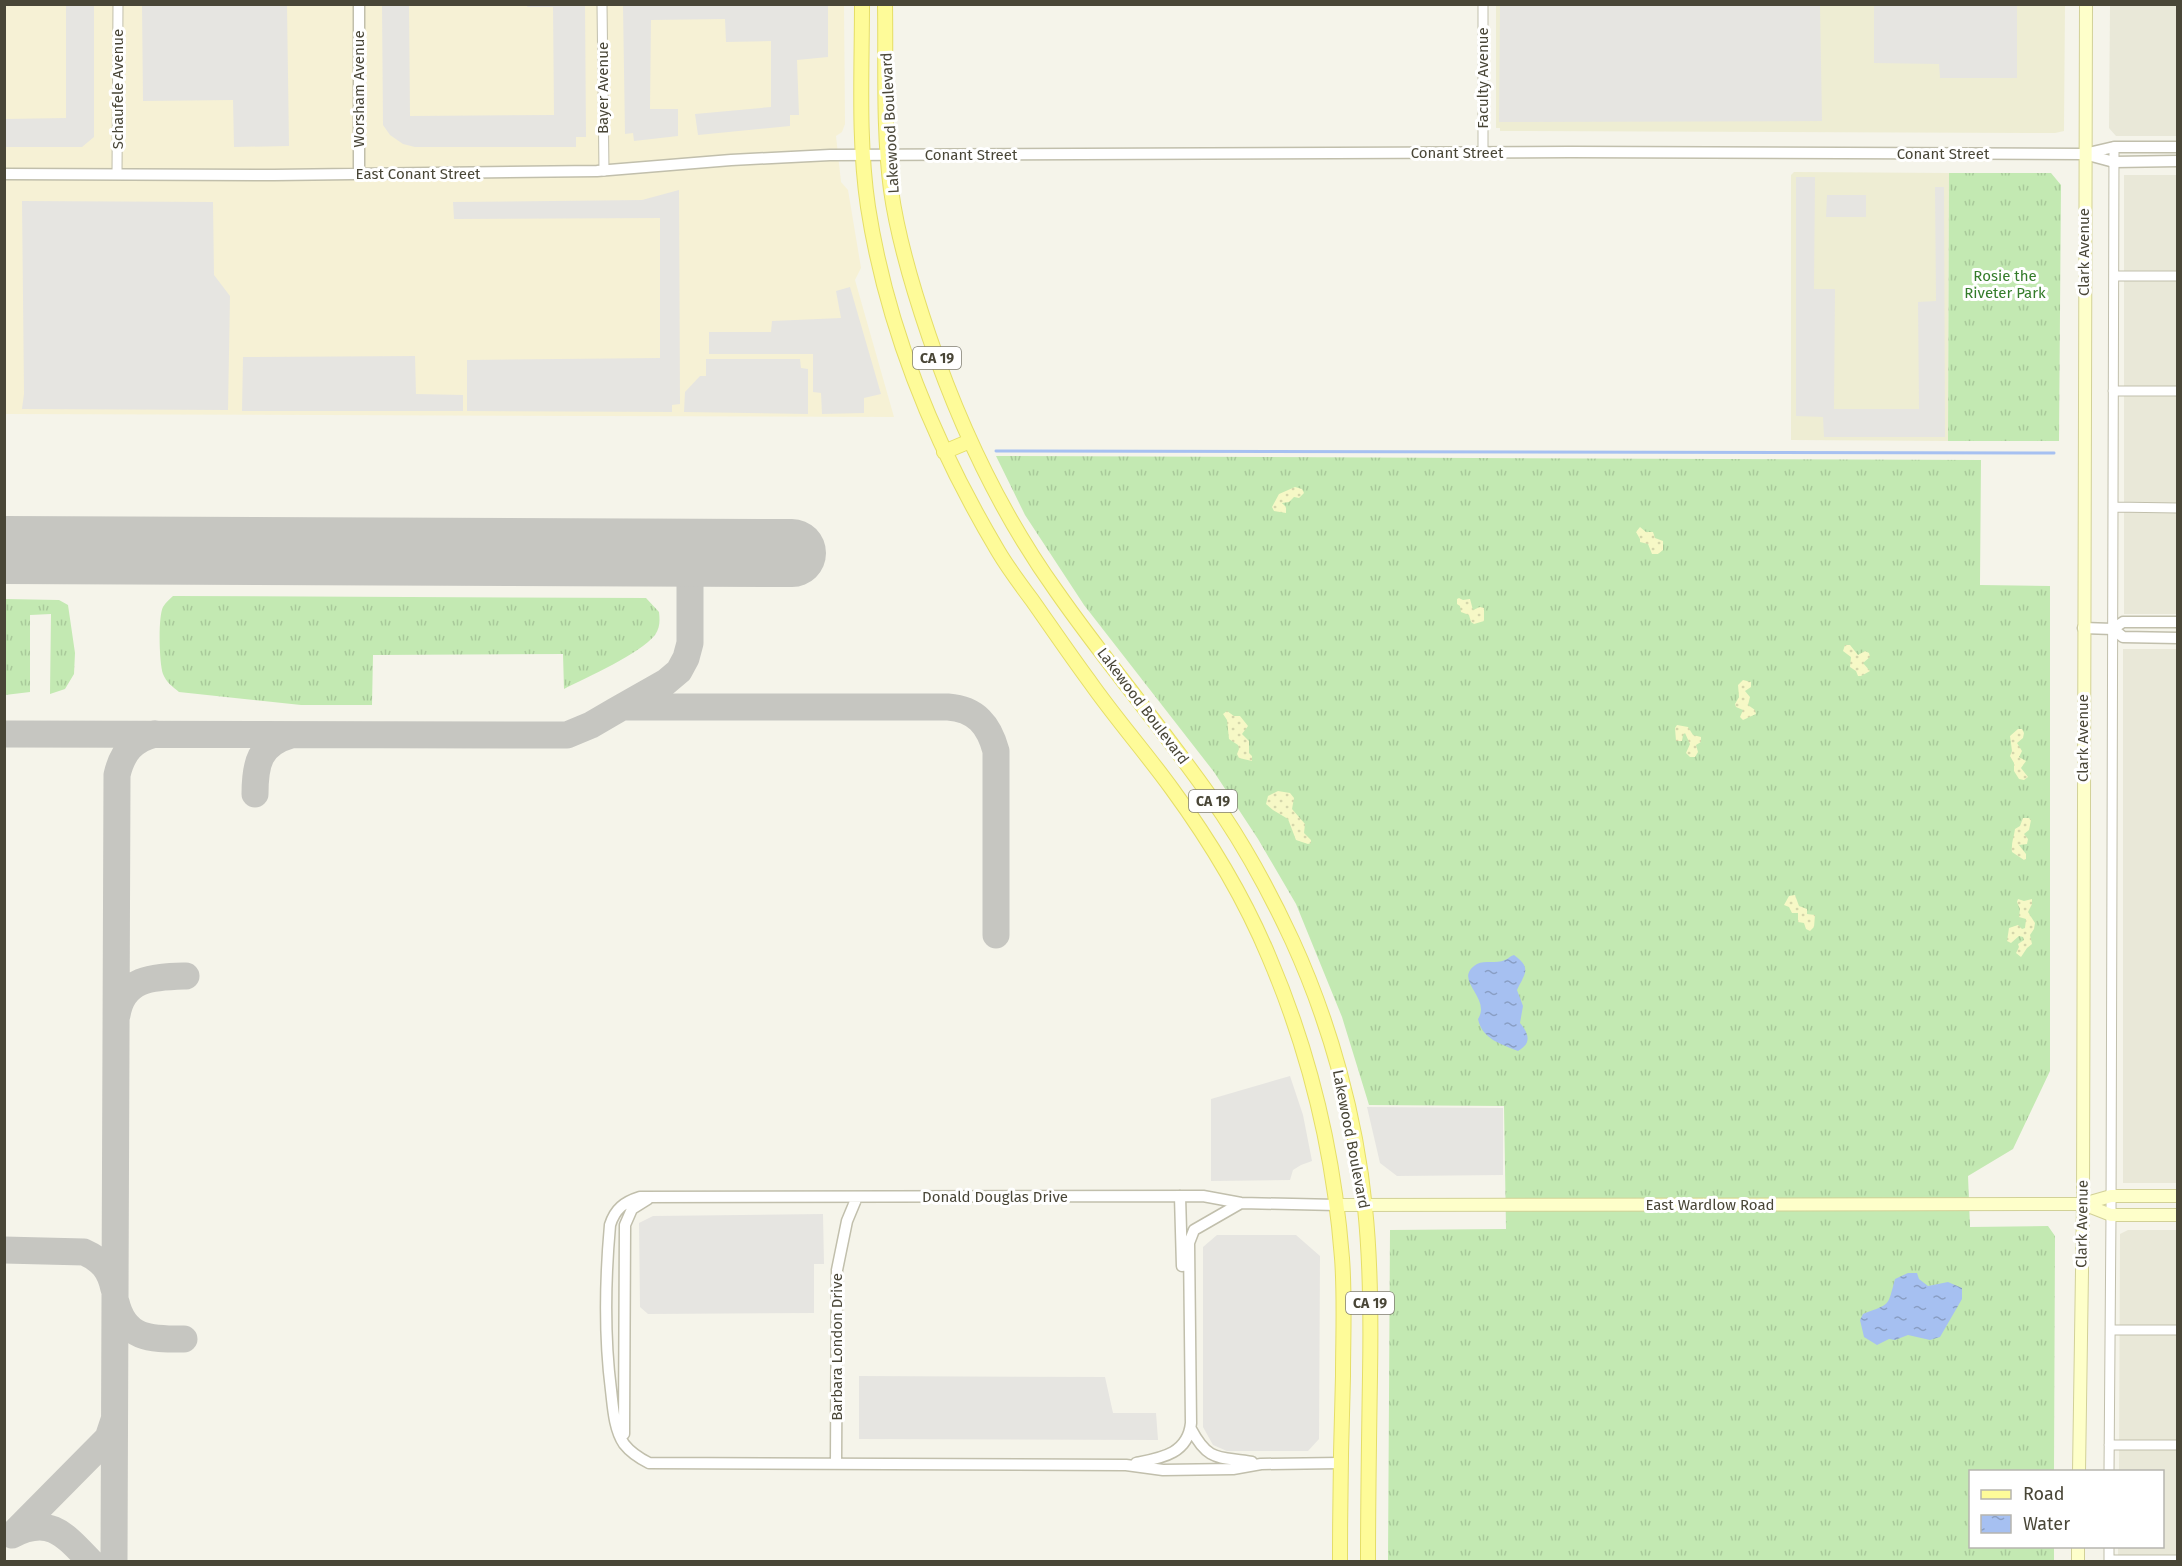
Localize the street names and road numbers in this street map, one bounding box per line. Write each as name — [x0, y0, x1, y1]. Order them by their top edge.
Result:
street label: Faculty Avenue — [1474, 27, 1492, 129]
street label: Schaufele Avenue — [109, 29, 127, 149]
street label: Worsham Avenue — [350, 30, 368, 148]
street label: Bayer Avenue — [594, 42, 612, 134]
street label: Lakewood Boulevard — [877, 52, 903, 194]
street label: Conant Street — [1411, 144, 1504, 162]
street label: Conant Street — [1897, 145, 1990, 163]
street label: Conant Street — [925, 146, 1018, 164]
street label: East Conant Street — [356, 165, 481, 183]
street label: Clark Avenue — [2075, 208, 2093, 296]
road number: CA 19 — [913, 347, 961, 369]
street label: Lakewood Boulevard — [1093, 644, 1193, 768]
street label: Clark Avenue — [2074, 694, 2092, 782]
road number: CA 19 — [1189, 790, 1237, 812]
street label: Lakewood Boulevard — [1329, 1068, 1373, 1210]
street label: Clark Avenue — [2072, 1180, 2092, 1268]
street label: Donald Douglas Drive — [922, 1188, 1068, 1206]
street label: East Wardlow Road — [1645, 1196, 1775, 1214]
street label: Barbara London Drive — [828, 1273, 846, 1421]
road number: CA 19 — [1346, 1292, 1394, 1314]

